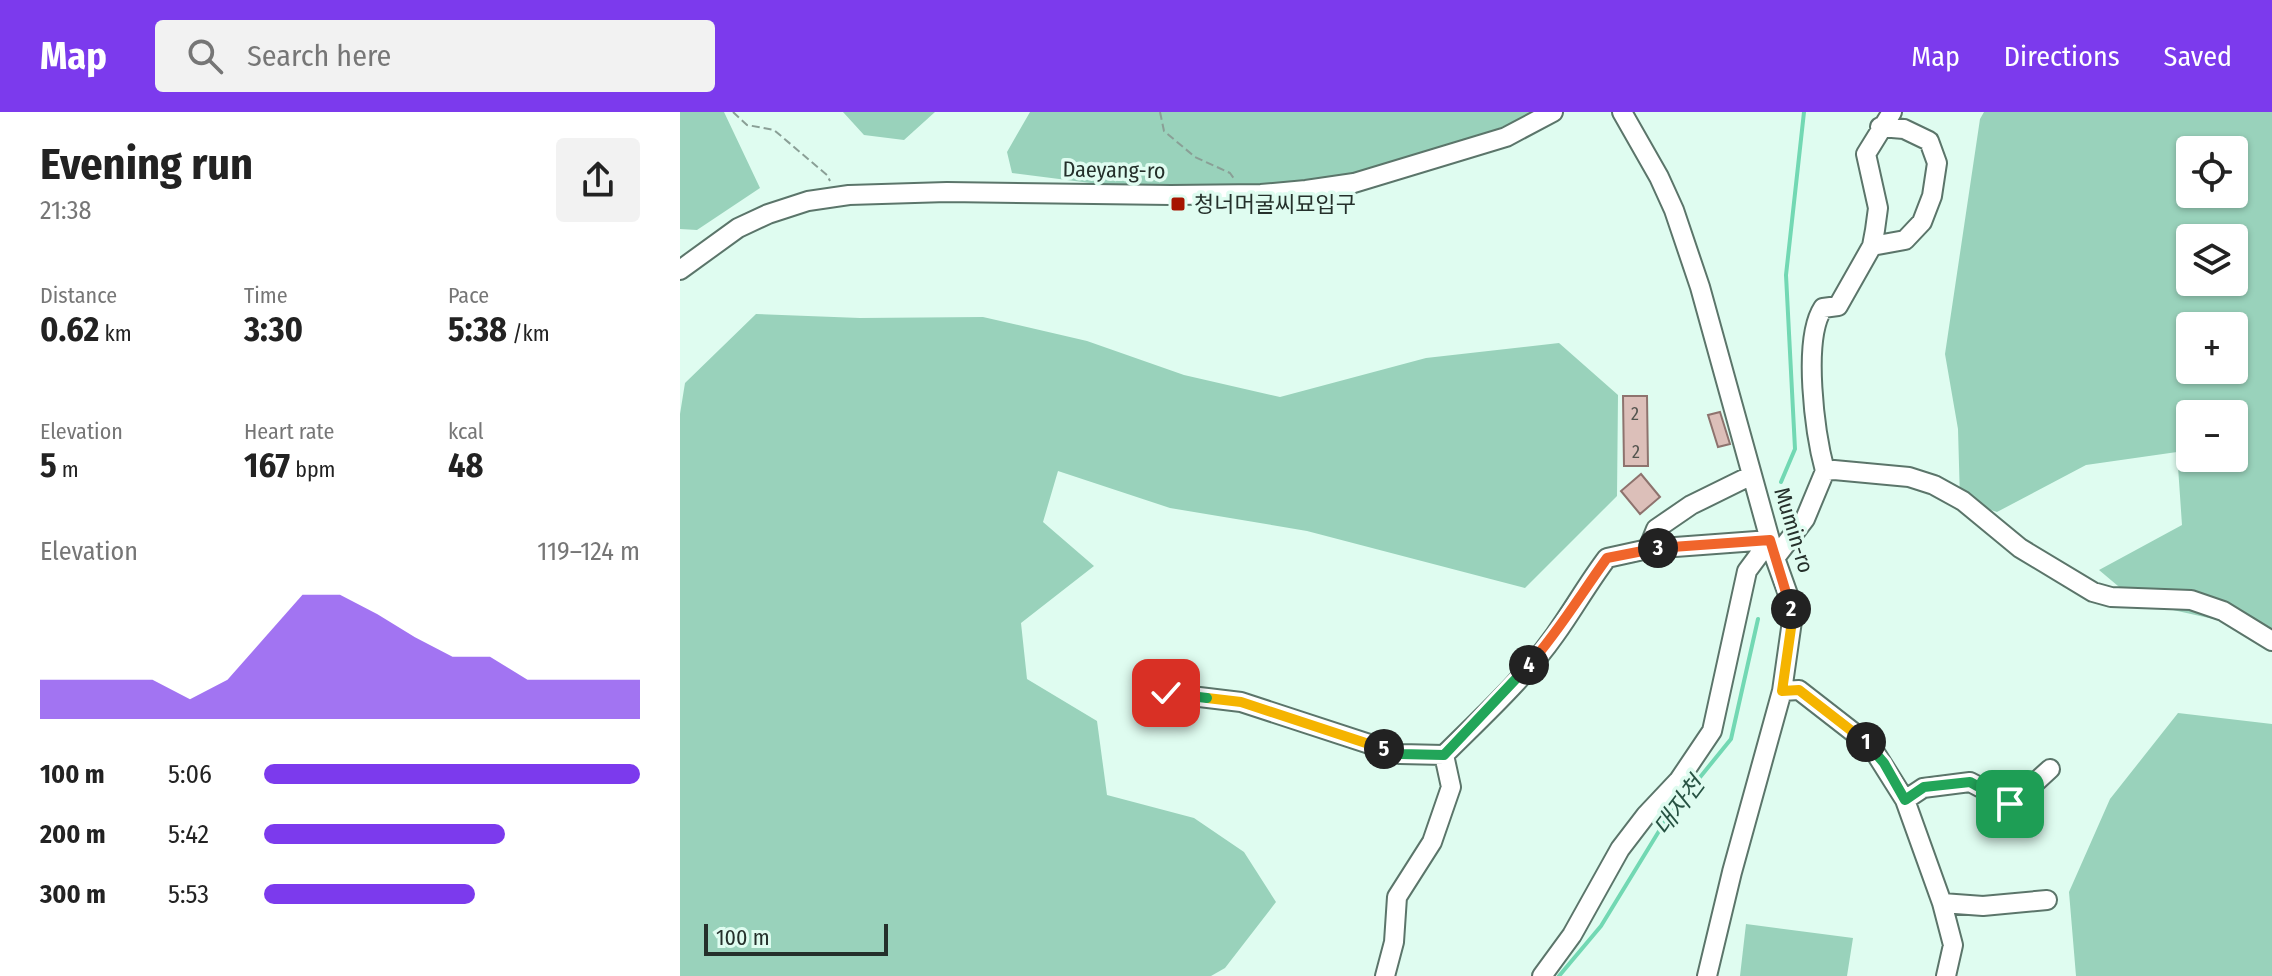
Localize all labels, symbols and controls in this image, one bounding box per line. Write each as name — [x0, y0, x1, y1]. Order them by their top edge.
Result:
search box — [155, 20, 715, 92]
text: Map — [40, 33, 107, 79]
icon: search — [183, 34, 227, 78]
text: Search here — [247, 38, 391, 74]
text: Map — [1911, 40, 1960, 73]
text: Directions — [2004, 40, 2120, 73]
text: Saved — [2164, 40, 2232, 73]
map controls — [2176, 136, 2248, 472]
button: locate — [2176, 136, 2248, 208]
text: Evening run — [40, 138, 253, 191]
button: share — [556, 138, 640, 222]
street label: Daeyang-ro — [1062, 156, 1166, 184]
place label: 청너머굴씨묘입구 — [1194, 191, 1356, 218]
text: 21:38 — [40, 195, 92, 226]
marker: 청너머굴씨묘입구 — [1169, 195, 1187, 213]
button: layers — [2176, 224, 2248, 296]
text: Distance — [40, 282, 117, 309]
text: Time — [244, 282, 288, 309]
text: Pace — [448, 282, 489, 309]
text: 0.62 — [40, 309, 99, 350]
text: 3:30 — [244, 309, 303, 350]
text: 5:38 — [448, 309, 507, 350]
button: + — [2176, 312, 2248, 384]
text: km — [99, 320, 132, 347]
text: /km — [507, 320, 550, 347]
button: − — [2176, 400, 2248, 472]
house number: 2 — [1631, 403, 1639, 425]
text: Elevation — [40, 418, 123, 445]
text: Heart rate — [244, 418, 334, 445]
text: kcal — [448, 418, 484, 445]
house number: 2 — [1632, 441, 1640, 463]
text: 5 — [40, 445, 57, 486]
text: 167 — [244, 445, 290, 486]
text: 48 — [448, 445, 483, 486]
text: m — [57, 456, 79, 483]
text: bpm — [290, 456, 336, 483]
street label: Mumin-ro — [1768, 484, 1820, 576]
pin: 3 — [1638, 528, 1678, 568]
text: 3 — [1653, 534, 1663, 561]
text: Elevation — [40, 536, 138, 567]
text: 119–124 m — [537, 536, 640, 567]
pin: 2 — [1771, 589, 1811, 629]
text: 2 — [1786, 595, 1796, 622]
pin: 4 — [1509, 645, 1549, 685]
text: 4 — [1523, 651, 1535, 678]
pin — [1132, 659, 1200, 727]
icon: check — [1144, 671, 1188, 715]
pin: 1 — [1846, 722, 1886, 762]
text: 1 — [1861, 728, 1871, 755]
pin: 5 — [1364, 729, 1404, 769]
text: 5 — [1379, 735, 1389, 762]
text: 100 m — [40, 759, 105, 790]
text: 5:06 — [168, 759, 212, 790]
water label: 대자천 — [1648, 769, 1712, 841]
pin — [1976, 770, 2044, 838]
icon: arrive — [1988, 782, 2032, 826]
text: 200 m — [40, 819, 106, 850]
text: 5:42 — [168, 819, 209, 850]
text: 300 m — [40, 879, 106, 910]
text: 5:53 — [168, 879, 209, 910]
scale bar — [704, 920, 888, 956]
text: 100 m — [716, 924, 770, 951]

